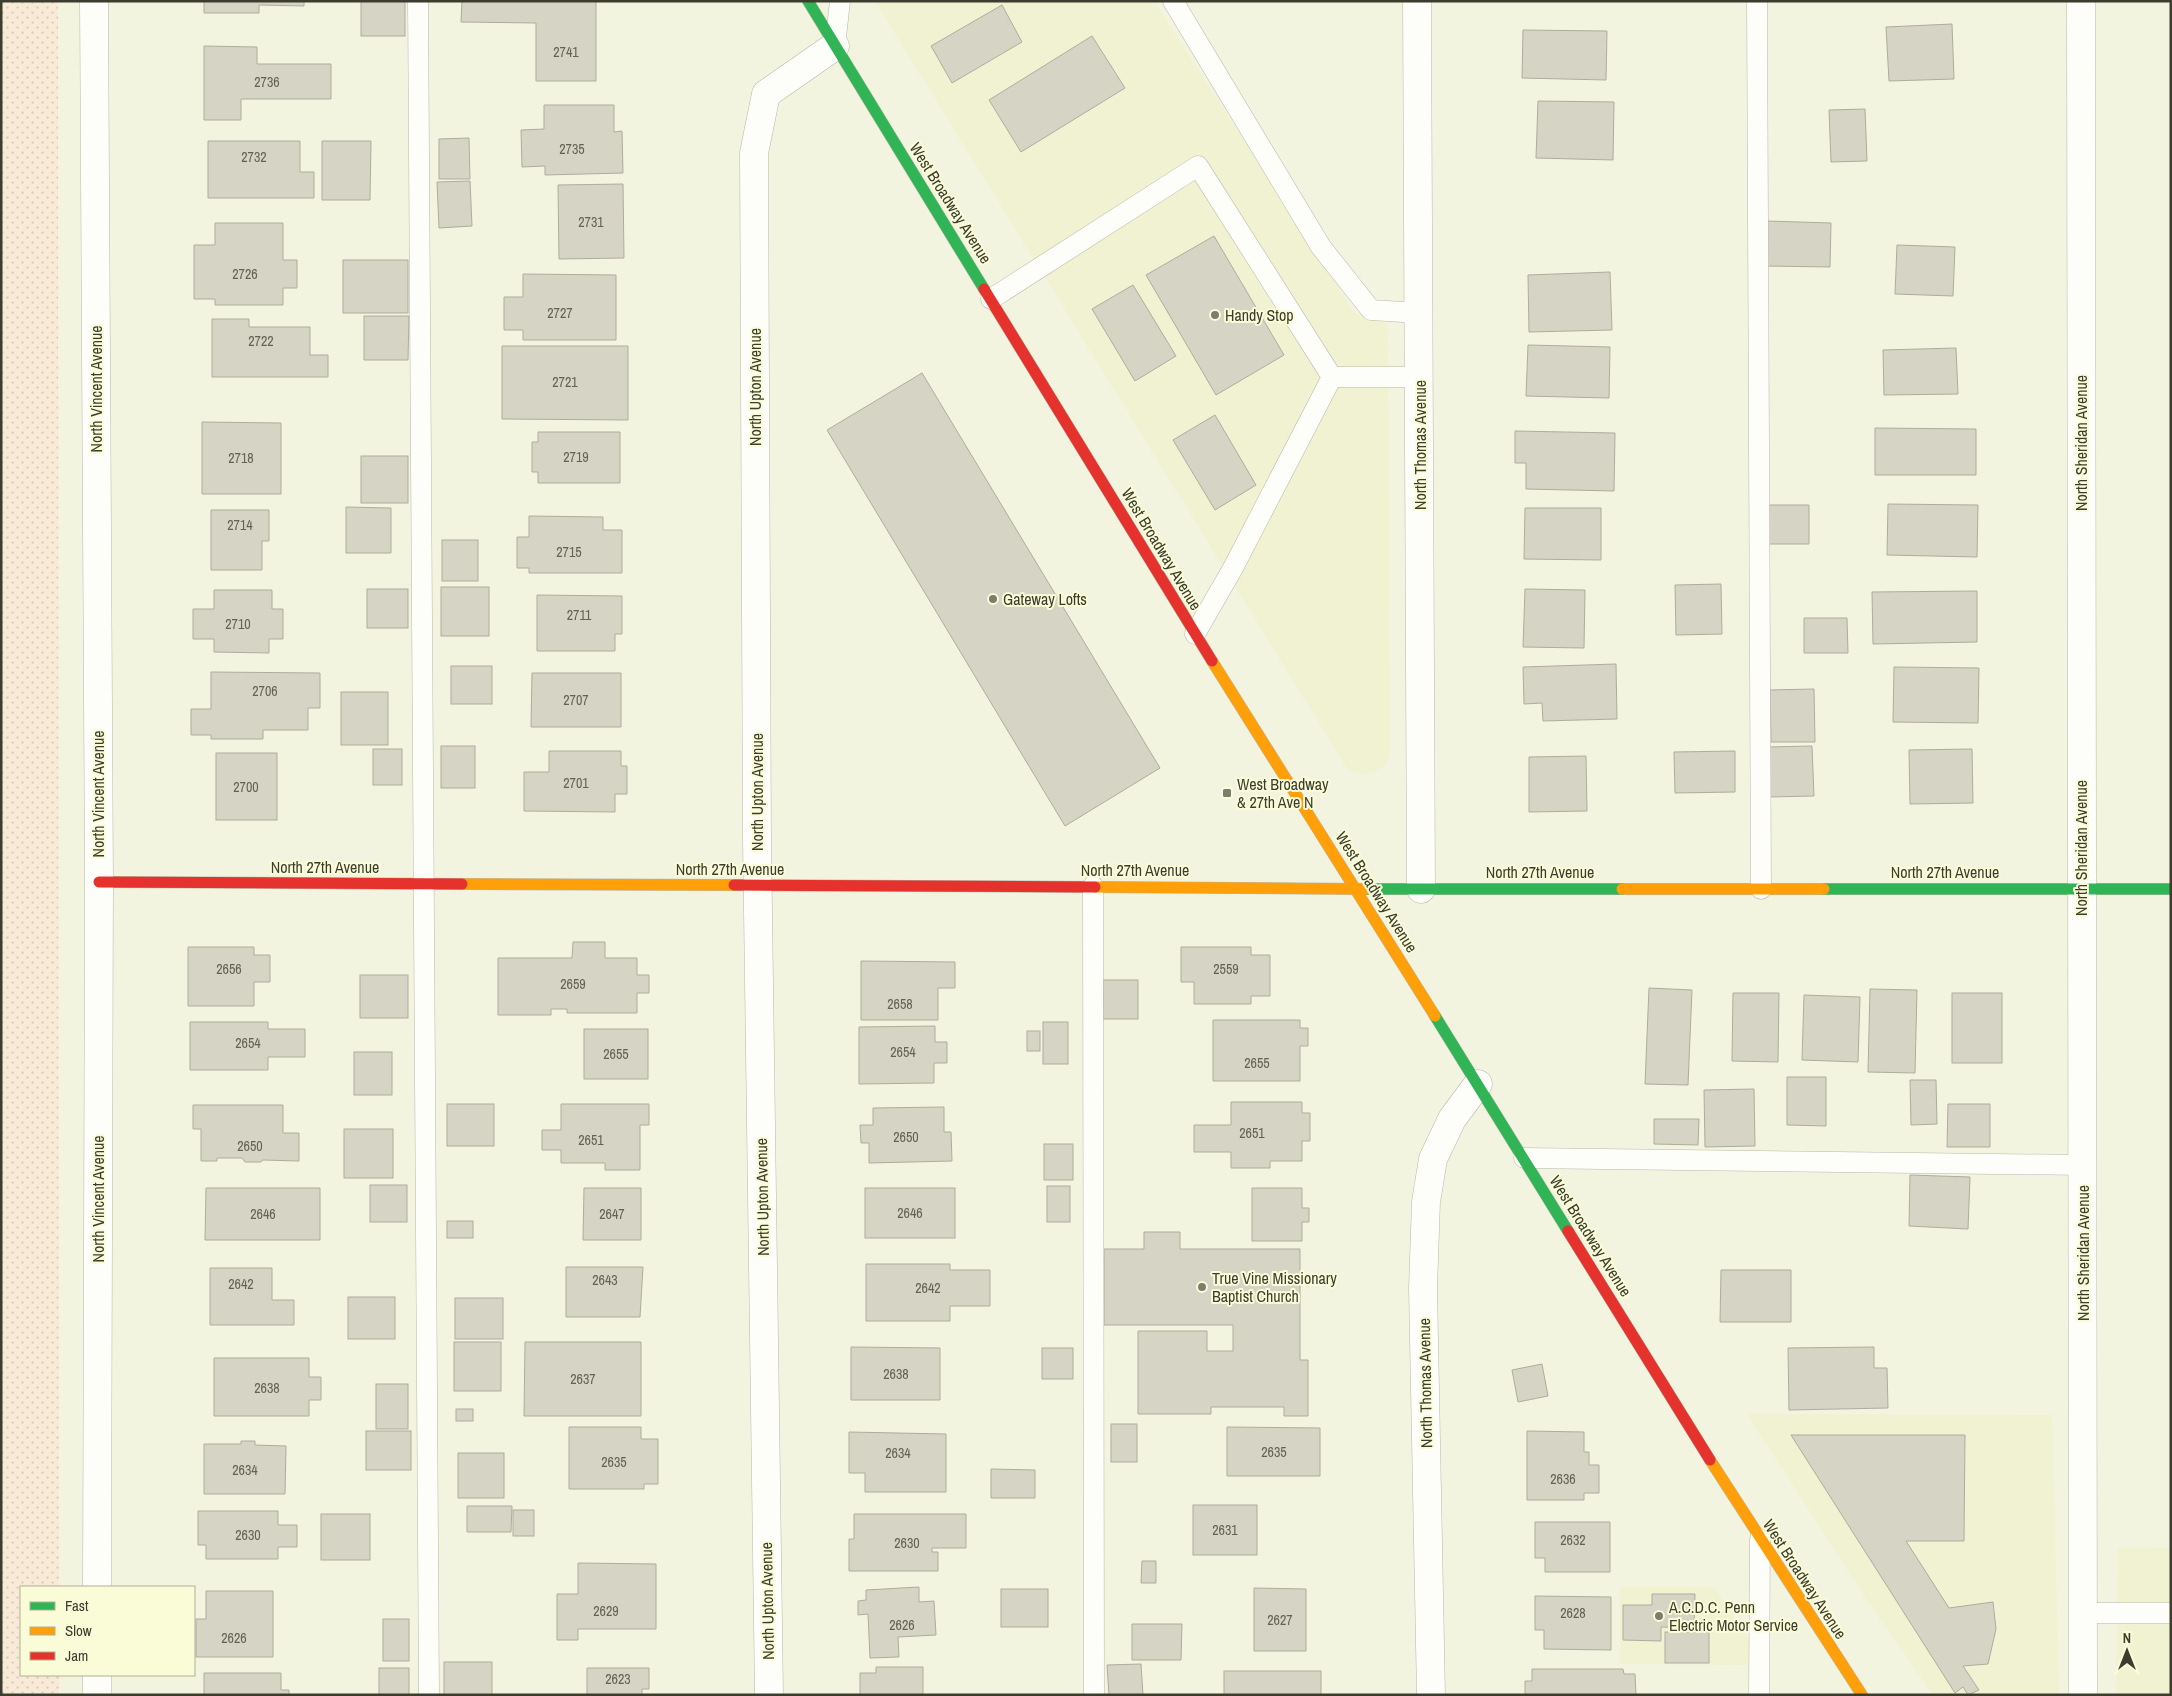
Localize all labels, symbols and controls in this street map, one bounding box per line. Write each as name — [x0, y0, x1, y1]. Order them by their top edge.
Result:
house number: 2741 — [553, 43, 579, 61]
house number: 2736 — [254, 73, 280, 91]
street label: West Broadway Avenue — [905, 138, 997, 268]
house number: 2735 — [559, 140, 585, 158]
house number: 2732 — [241, 148, 267, 166]
house number: 2731 — [578, 213, 604, 231]
house number: 2726 — [232, 265, 258, 283]
house number: 2727 — [547, 304, 573, 322]
place label: Handy Stop — [1225, 304, 1294, 326]
marker: Handy Stop — [1209, 309, 1221, 321]
street label: North Vincent Avenue — [85, 325, 107, 453]
street label: North Upton Avenue — [744, 328, 766, 446]
house number: 2722 — [248, 332, 274, 350]
house number: 2721 — [552, 373, 578, 391]
street label: North Sheridan Avenue — [2070, 375, 2092, 511]
street label: North Thomas Avenue — [1409, 380, 1431, 510]
house number: 2719 — [563, 448, 589, 466]
house number: 2718 — [228, 449, 254, 467]
street label: West Broadway Avenue — [1117, 484, 1207, 614]
house number: 2714 — [227, 516, 253, 534]
house number: 2715 — [556, 543, 582, 561]
place label: Gateway Lofts — [1003, 588, 1087, 610]
marker: Gateway Lofts — [987, 593, 999, 605]
house number: 2711 — [567, 606, 592, 624]
house number: 2710 — [225, 615, 251, 633]
house number: 2706 — [252, 682, 278, 700]
house number: 2707 — [563, 691, 589, 709]
street label: North Vincent Avenue — [87, 730, 109, 858]
street label: North Upton Avenue — [746, 733, 768, 851]
place label: West Broadway & 27th Ave N — [1237, 773, 1329, 813]
house number: 2701 — [563, 774, 589, 792]
house number: 2700 — [233, 778, 259, 796]
street label: North Sheridan Avenue — [2070, 780, 2092, 916]
marker: West Broadway & 27th Ave N — [1221, 787, 1233, 799]
street label: West Broadway Avenue — [1331, 827, 1423, 957]
street label: North 27th Avenue — [271, 856, 379, 878]
street label: North 27th Avenue — [676, 858, 784, 880]
street label: North 27th Avenue — [1081, 859, 1189, 881]
street label: North 27th Avenue — [1486, 861, 1594, 883]
street label: North 27th Avenue — [1891, 861, 1999, 883]
house number: 2656 — [216, 960, 242, 978]
house number: 2559 — [1213, 960, 1239, 978]
house number: 2659 — [560, 975, 586, 993]
house number: 2658 — [887, 995, 913, 1013]
house number: 2654 — [235, 1034, 261, 1052]
house number: 2654 — [890, 1043, 916, 1061]
house number: 2655 — [603, 1045, 629, 1063]
house number: 2655 — [1244, 1054, 1270, 1072]
house number: 2651 — [1239, 1124, 1265, 1142]
house number: 2650 — [893, 1128, 919, 1146]
house number: 2651 — [578, 1131, 604, 1149]
street label: North Vincent Avenue — [87, 1135, 109, 1263]
house number: 2650 — [237, 1137, 263, 1155]
street label: North Upton Avenue — [750, 1138, 774, 1256]
street label: West Broadway Avenue — [1545, 1171, 1637, 1301]
street label: North Sheridan Avenue — [2072, 1185, 2094, 1321]
house number: 2646 — [897, 1204, 923, 1222]
house number: 2646 — [250, 1205, 276, 1223]
house number: 2647 — [599, 1205, 625, 1223]
place label: True Vine Missionary Baptist Church — [1212, 1267, 1337, 1307]
house number: 2643 — [592, 1271, 618, 1289]
house number: 2642 — [228, 1275, 254, 1293]
house number: 2642 — [915, 1279, 941, 1297]
marker: True Vine Missionary Baptist Church — [1196, 1281, 1208, 1293]
street label: North Thomas Avenue — [1413, 1318, 1437, 1448]
house number: 2638 — [883, 1365, 909, 1383]
house number: 2637 — [570, 1370, 596, 1388]
house number: 2638 — [254, 1379, 280, 1397]
house number: 2635 — [1261, 1443, 1287, 1461]
house number: 2634 — [885, 1444, 911, 1462]
house number: 2635 — [601, 1453, 627, 1471]
house number: 2634 — [232, 1461, 258, 1479]
house number: 2636 — [1550, 1470, 1576, 1488]
street label: West Broadway Avenue — [1758, 1515, 1852, 1643]
house number: 2631 — [1212, 1521, 1238, 1539]
house number: 2630 — [235, 1526, 261, 1544]
house number: 2632 — [1560, 1531, 1586, 1549]
house number: 2630 — [894, 1534, 920, 1552]
street label: North Upton Avenue — [755, 1542, 779, 1660]
legend — [20, 1586, 195, 1676]
text: Fast — [65, 1595, 89, 1616]
place label: A.C.D.C. Penn Electric Motor Service — [1668, 1596, 1798, 1636]
house number: 2629 — [593, 1602, 619, 1620]
house number: 2628 — [1560, 1604, 1586, 1622]
marker: A.C.D.C. Penn Electric Motor Service — [1653, 1610, 1665, 1622]
house number: 2627 — [1267, 1611, 1293, 1629]
house number: 2626 — [889, 1616, 915, 1634]
text: Slow — [65, 1620, 92, 1641]
north arrow — [2102, 1626, 2152, 1676]
house number: 2626 — [221, 1629, 247, 1647]
text: N — [2123, 1629, 2131, 1647]
text: Jam — [65, 1645, 88, 1666]
house number: 2623 — [605, 1670, 631, 1688]

